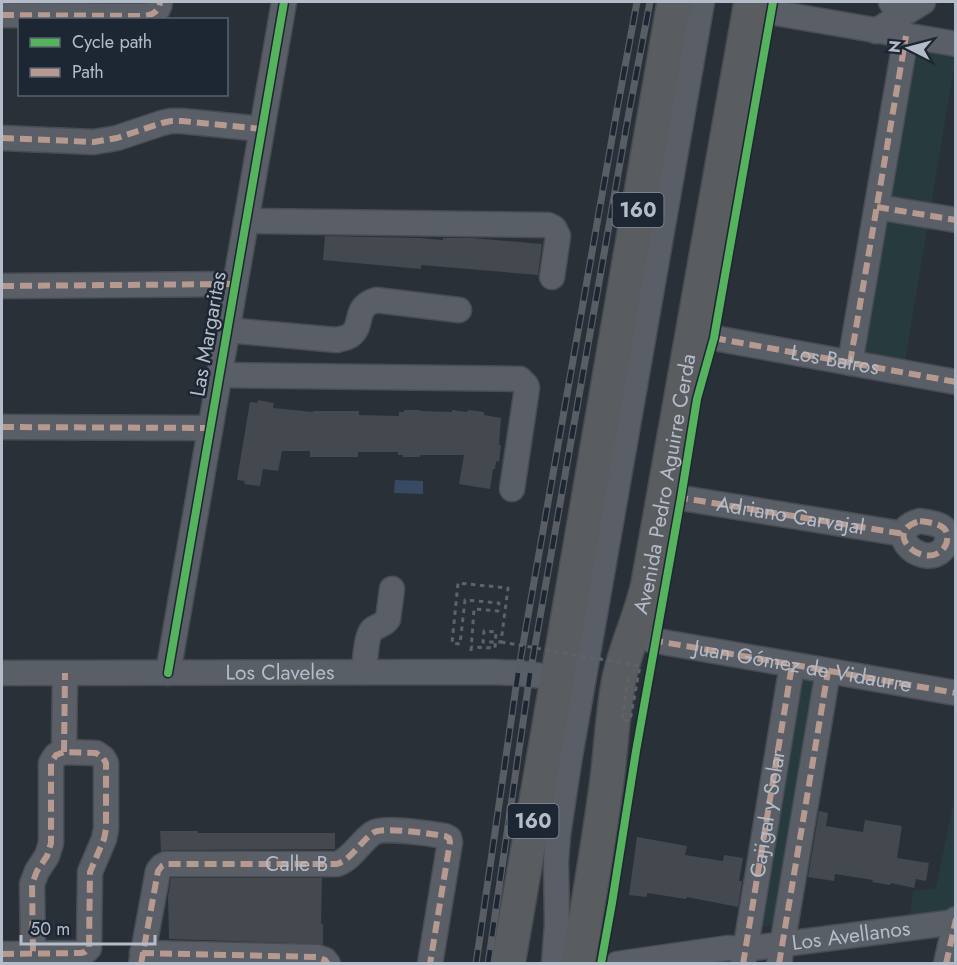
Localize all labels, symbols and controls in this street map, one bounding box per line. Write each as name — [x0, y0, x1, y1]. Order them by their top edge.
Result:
legend — [18, 18, 228, 96]
north arrow — [879, 18, 939, 78]
text: Cycle path — [72, 29, 152, 55]
text: N — [882, 39, 907, 54]
text: Path — [72, 59, 104, 85]
road number: 160 — [612, 193, 664, 227]
street label: Las Margaritas — [182, 269, 234, 399]
street label: Los Batros — [788, 337, 882, 383]
street label: Avenida Pedro Aguirre Cerda — [625, 351, 703, 618]
street label: Adriano Carvajal — [714, 489, 867, 542]
street label: Juan Gómez de Vidaurre — [688, 632, 914, 700]
street label: Los Claveles — [226, 657, 334, 688]
street label: Cajigal y Solar — [742, 747, 793, 880]
road number: 160 — [508, 804, 558, 838]
street label: Calle B — [265, 849, 328, 879]
scale bar — [21, 908, 154, 946]
street label: Los Avellanos — [790, 913, 912, 958]
text: 50 m — [30, 916, 70, 942]

